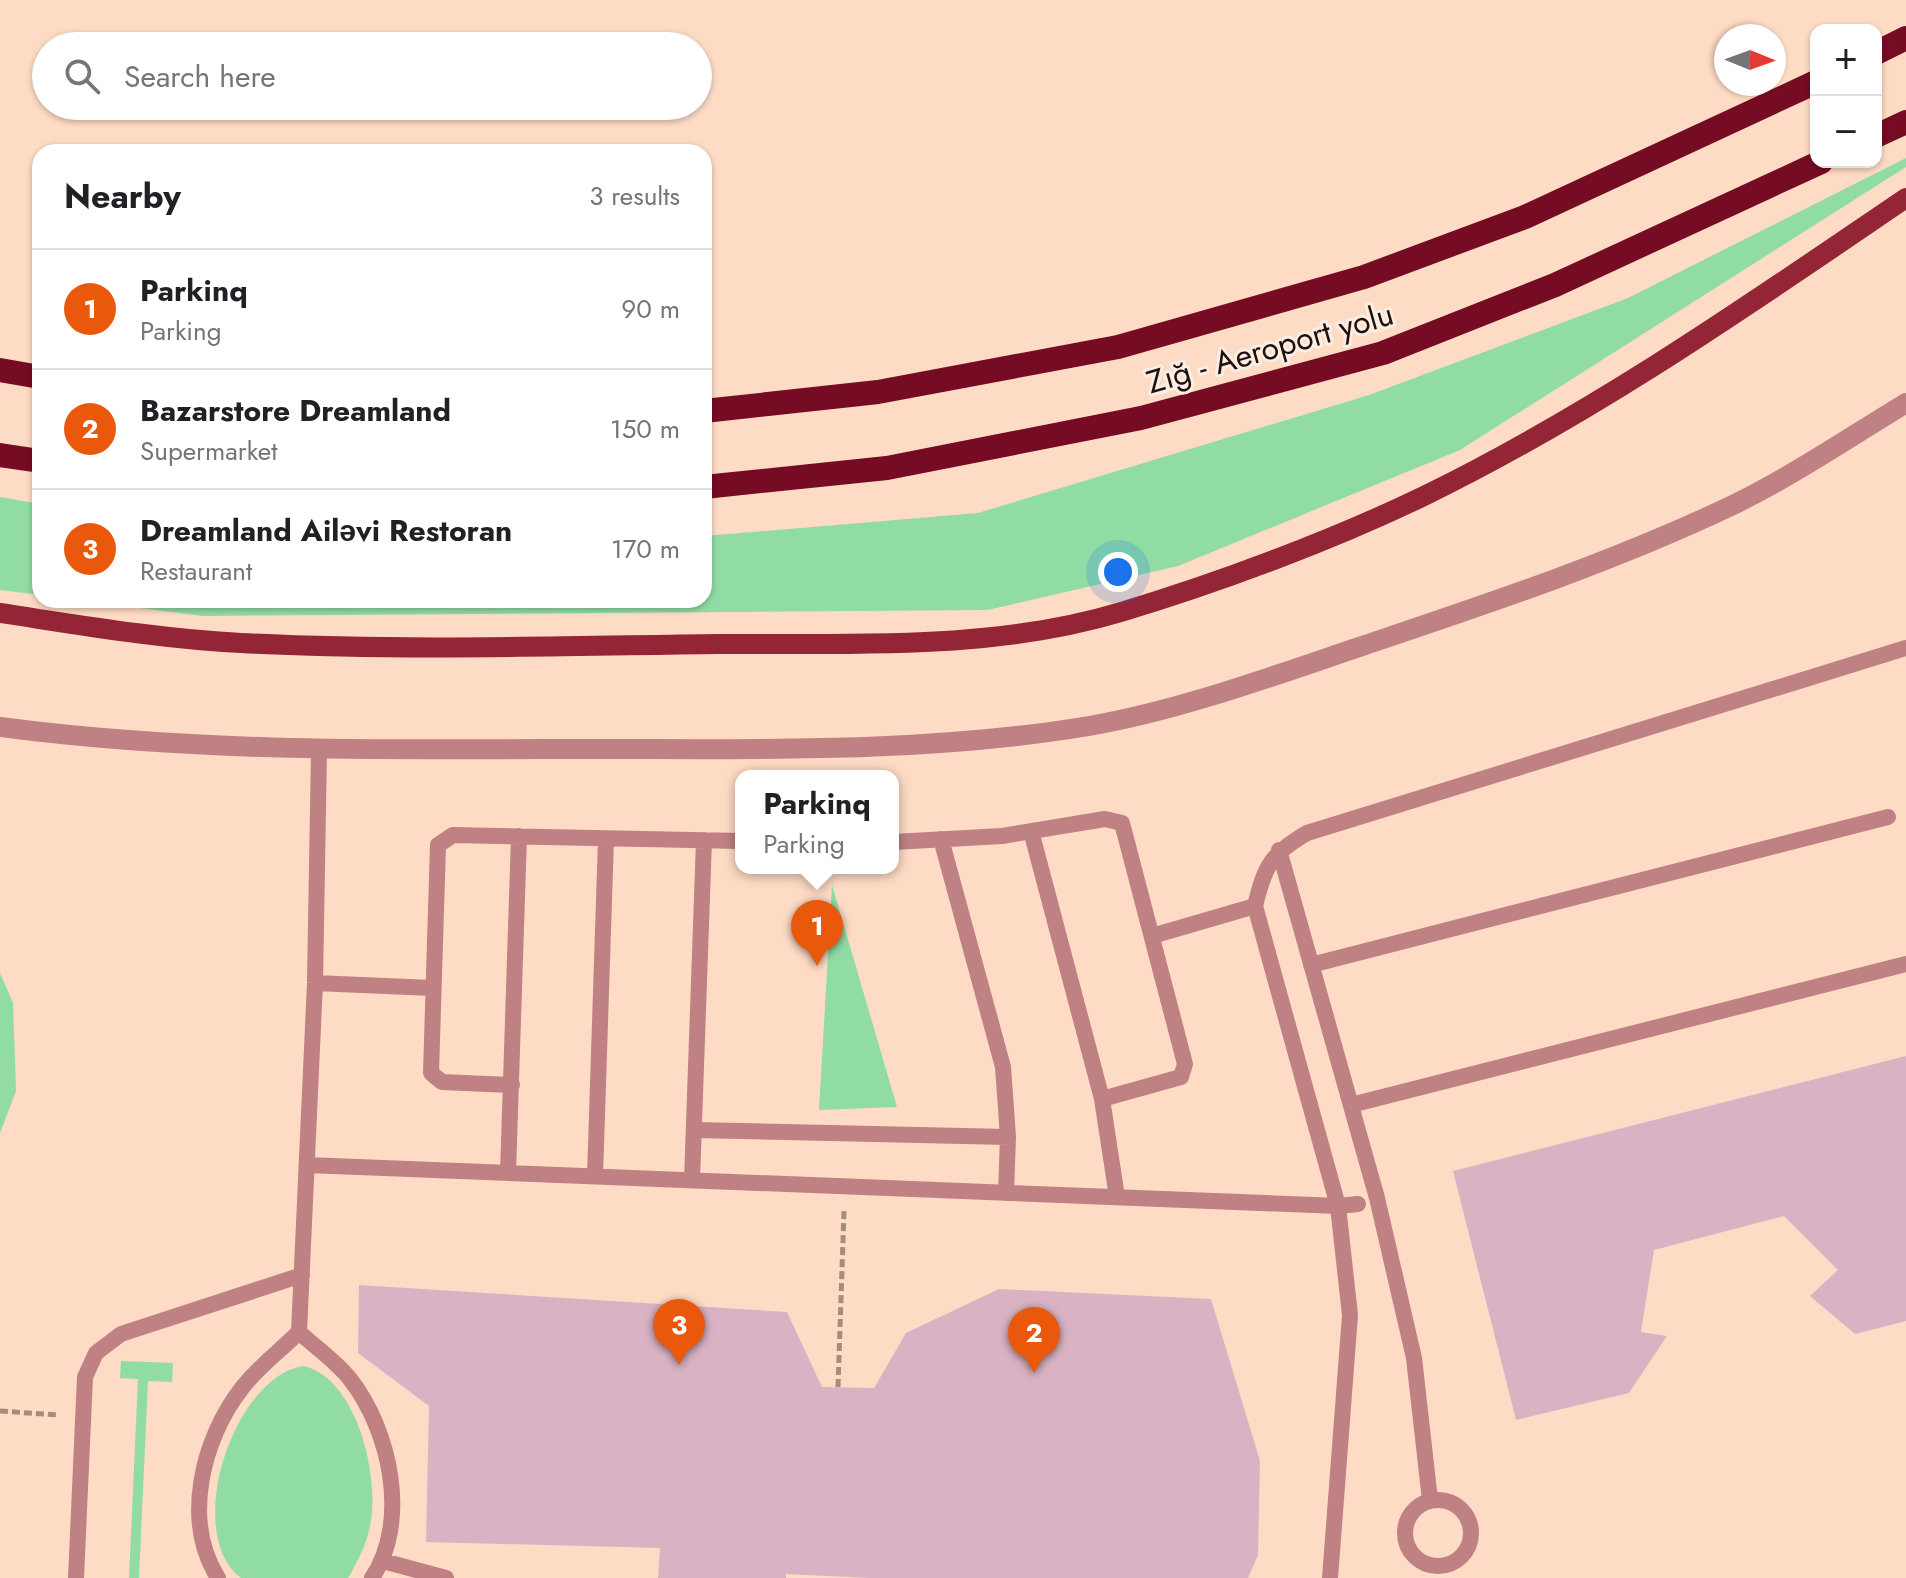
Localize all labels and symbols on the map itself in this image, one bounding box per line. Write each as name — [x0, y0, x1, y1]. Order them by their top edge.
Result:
north arrow — [1714, 24, 1786, 96]
street label: Zığ - Aeroport yolu — [1141, 291, 1399, 405]
your location — [1098, 552, 1138, 592]
pin: 1 — [791, 900, 843, 966]
pin: 3 — [653, 1299, 705, 1365]
pin: 2 — [1008, 1307, 1060, 1373]

